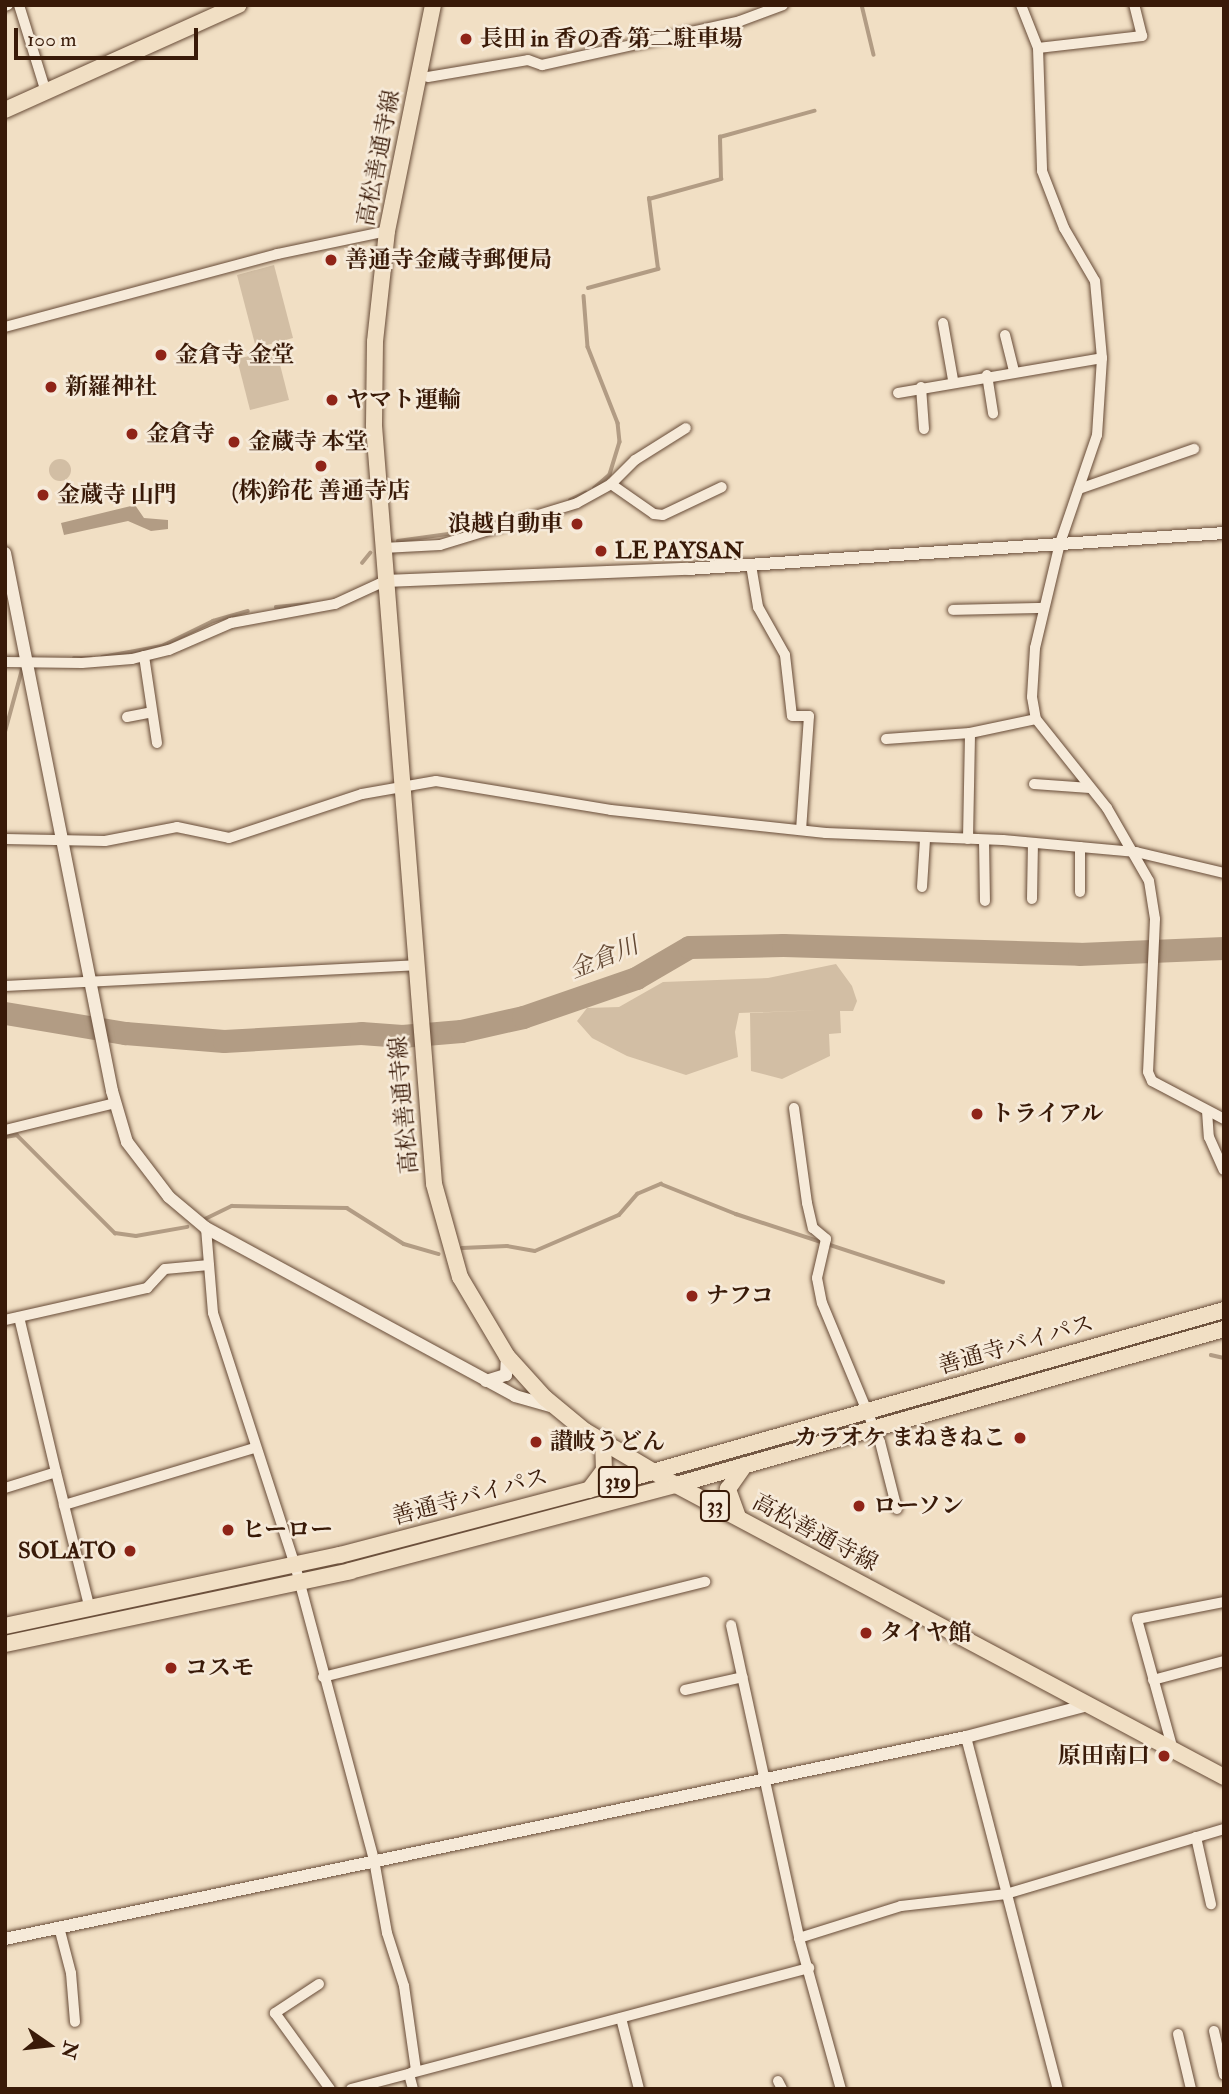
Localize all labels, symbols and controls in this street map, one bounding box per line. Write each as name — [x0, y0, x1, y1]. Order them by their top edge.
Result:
scale bar — [18, 14, 201, 58]
place label: 長田 in 香の香 第二駐車場 — [480, 25, 743, 53]
text: 100 m — [27, 26, 77, 53]
marker: 長田 in 香の香 第二駐車場 — [458, 31, 474, 47]
street label: 高松善通寺線 — [352, 88, 406, 228]
place label: 善通寺金蔵寺郵便局 — [345, 246, 552, 274]
marker: 善通寺金蔵寺郵便局 — [323, 252, 339, 268]
place label: 金倉寺 金堂 — [175, 341, 295, 369]
marker: 金倉寺 金堂 — [153, 347, 169, 363]
place label: 新羅神社 — [65, 373, 157, 401]
marker: 新羅神社 — [43, 379, 59, 395]
place label: ヤマト運輸 — [346, 386, 461, 414]
marker: ヤマト運輸 — [324, 392, 340, 408]
place label: 金倉寺 — [146, 420, 215, 448]
marker: 金倉寺 — [124, 426, 140, 442]
place label: 金蔵寺 本堂 — [248, 428, 368, 456]
marker: 金蔵寺 本堂 — [226, 434, 242, 450]
marker: (株)鈴花 善通寺店 — [313, 458, 329, 474]
place label: (株)鈴花 善通寺店 — [232, 477, 410, 505]
place label: 金蔵寺 山門 — [57, 481, 177, 509]
marker: 金蔵寺 山門 — [35, 487, 51, 503]
place label: 浪越自動車 — [448, 510, 563, 538]
marker: 浪越自動車 — [569, 516, 585, 532]
place label: LE PAYSAN — [615, 537, 743, 565]
marker: LE PAYSAN — [593, 543, 609, 559]
water label: 金倉川 — [565, 931, 643, 985]
street label: 高松善通寺線 — [384, 1035, 424, 1175]
place label: トライアル — [991, 1100, 1106, 1128]
marker: トライアル — [969, 1106, 985, 1122]
place label: ナフコ — [706, 1282, 775, 1310]
marker: ナフコ — [684, 1288, 700, 1304]
street label: 善通寺バイパス — [935, 1310, 1097, 1380]
place label: カラオケ まねきねこ — [794, 1424, 1006, 1452]
place label: 讃岐うどん — [550, 1428, 665, 1456]
marker: カラオケ まねきねこ — [1012, 1430, 1028, 1446]
marker: 讃岐うどん — [528, 1434, 544, 1450]
street label: 善通寺バイパス — [389, 1463, 551, 1531]
road number: 319 — [597, 1464, 639, 1500]
road number: 33 — [699, 1488, 731, 1524]
street label: 高松善通寺線 — [748, 1488, 882, 1578]
place label: ローソン — [873, 1492, 965, 1520]
marker: ローソン — [851, 1498, 867, 1514]
place label: ヒーロー — [242, 1516, 333, 1544]
marker: ヒーロー — [220, 1522, 236, 1538]
place label: SOLATO — [18, 1537, 116, 1565]
marker: SOLATO — [122, 1543, 138, 1559]
place label: タイヤ館 — [880, 1619, 972, 1647]
marker: タイヤ館 — [858, 1625, 874, 1641]
place label: コスモ — [185, 1654, 254, 1682]
marker: コスモ — [163, 1660, 179, 1676]
place label: 原田南口 — [1058, 1742, 1150, 1770]
marker: 原田南口 — [1156, 1748, 1172, 1764]
north arrow — [14, 2010, 84, 2080]
text: N — [56, 2039, 83, 2061]

